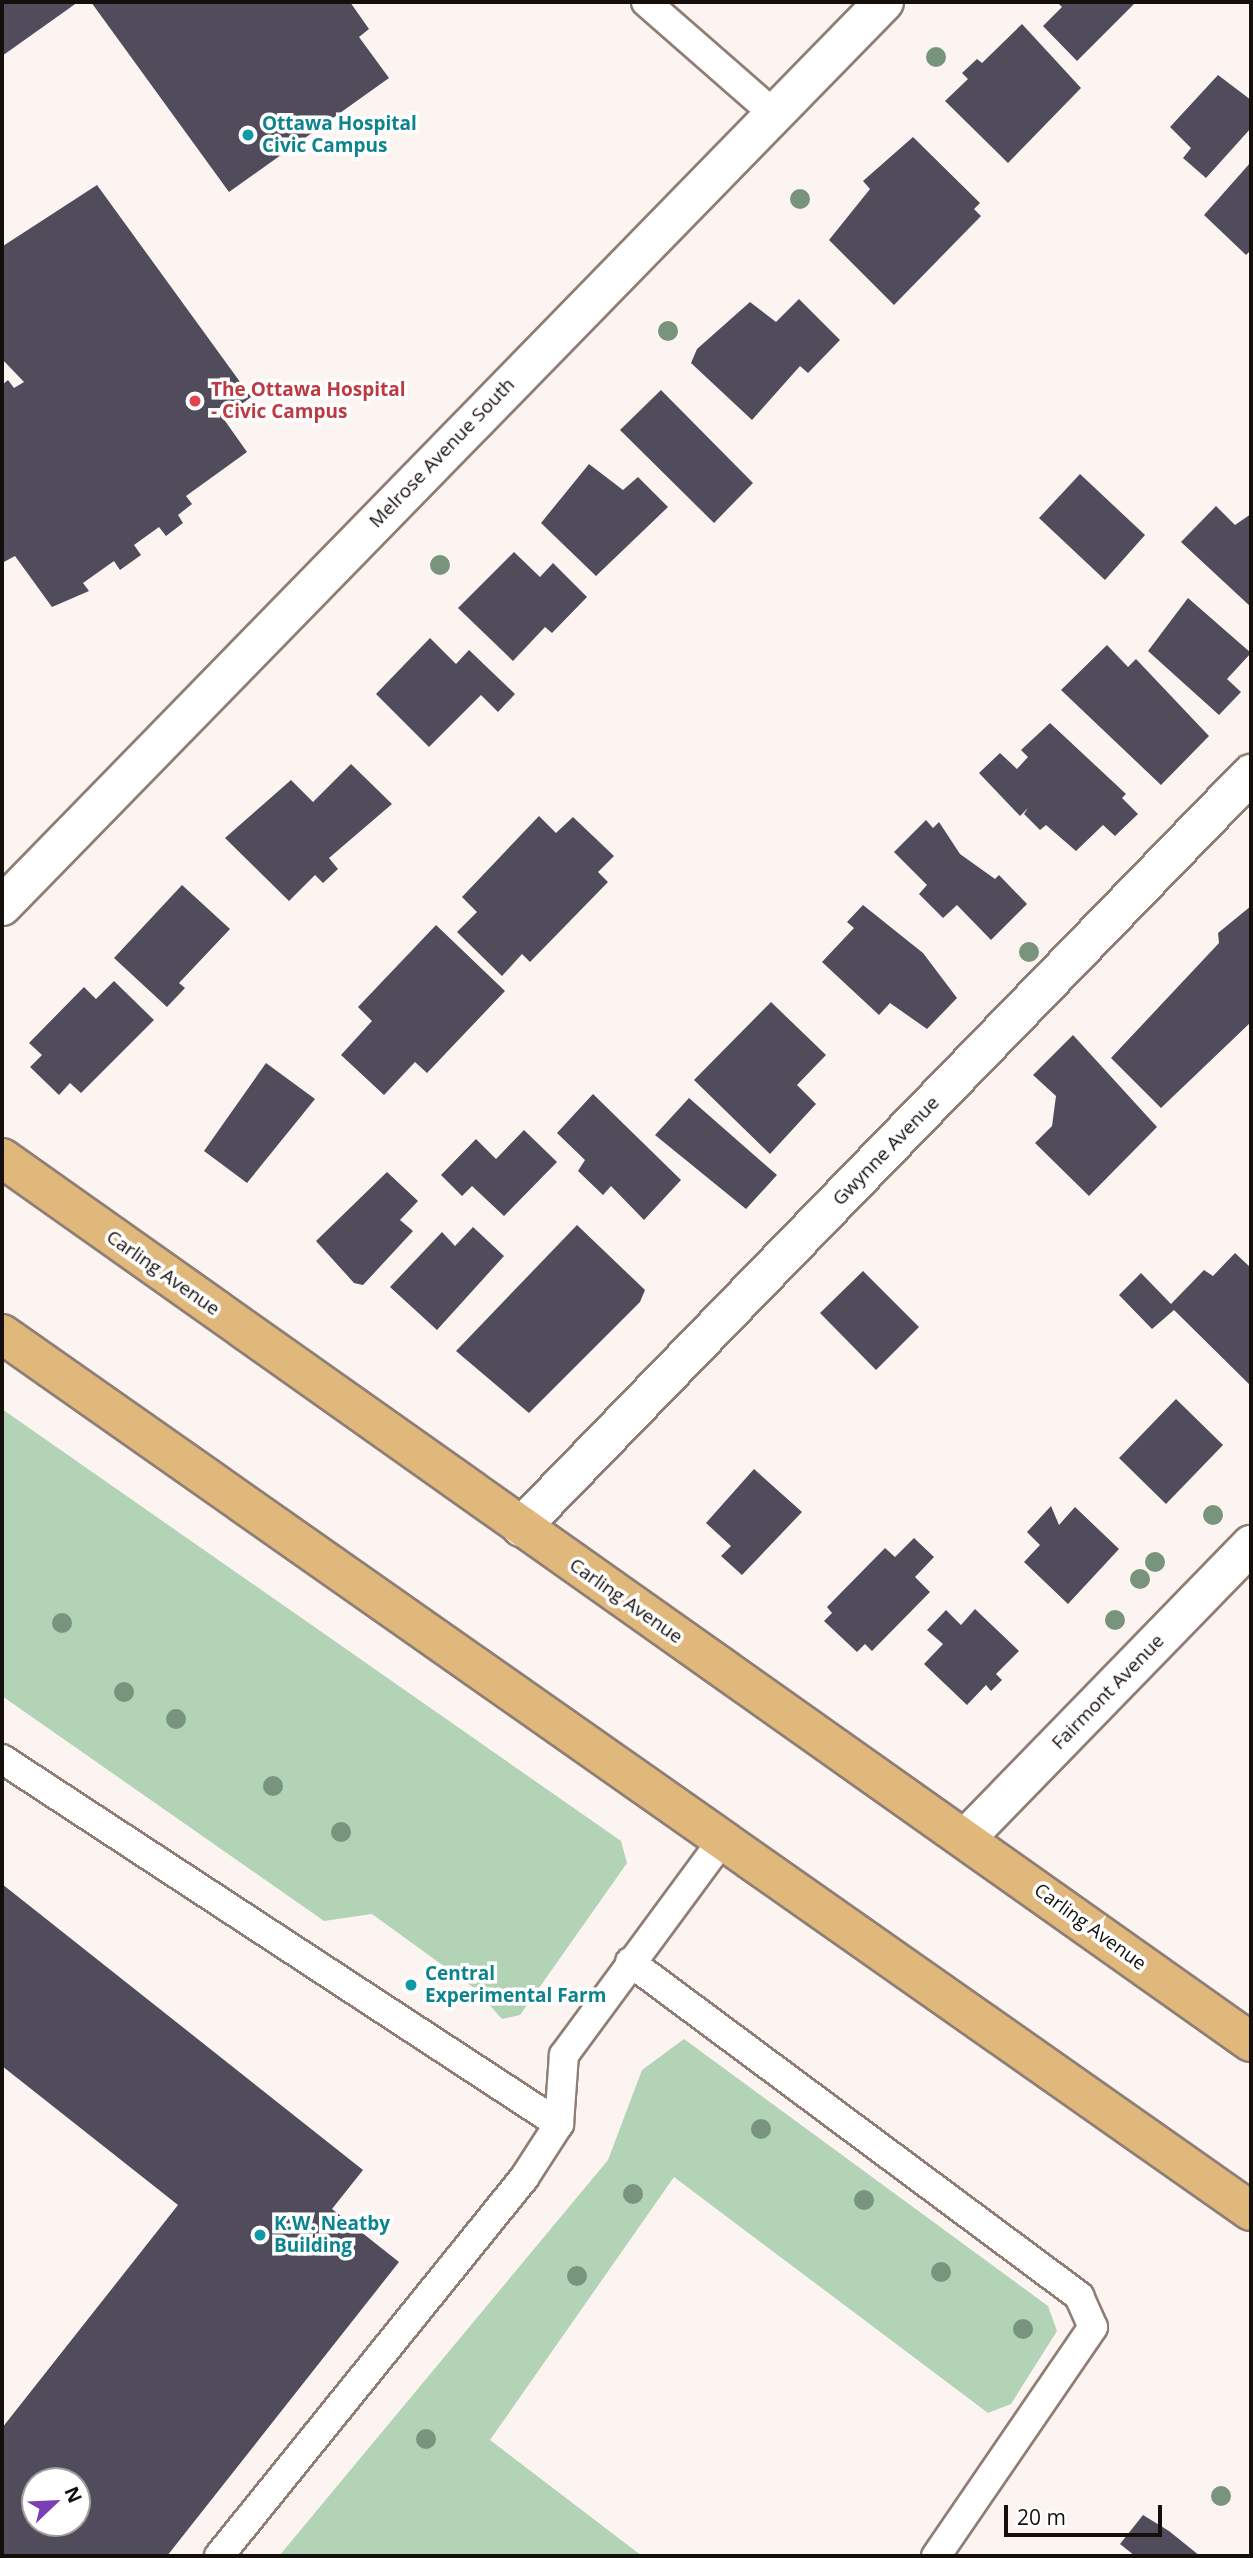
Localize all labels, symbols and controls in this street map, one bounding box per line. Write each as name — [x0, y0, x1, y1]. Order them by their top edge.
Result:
place label: Ottawa Hospital Civic Campus — [262, 113, 417, 157]
marker: Ottawa Hospital Civic Campus — [240, 127, 256, 143]
street label: Melrose Avenue South — [365, 373, 519, 533]
place label: The Ottawa Hospital - Civic Campus — [211, 379, 406, 423]
marker: The Ottawa Hospital - Civic Campus — [185, 391, 205, 411]
street label: Gwynne Avenue — [828, 1092, 944, 1210]
street label: Carling Avenue — [102, 1226, 224, 1320]
street label: Carling Avenue — [565, 1554, 687, 1648]
street label: Fairmont Avenue — [1047, 1630, 1169, 1754]
street label: Carling Avenue — [1030, 1879, 1150, 1975]
place label: Central Experimental Farm — [425, 1963, 606, 2007]
marker: Central Experimental Farm — [403, 1977, 419, 1993]
place label: K.W. Neatby Building — [274, 2213, 390, 2257]
marker: K.W. Neatby Building — [252, 2227, 268, 2243]
north arrow — [21, 2467, 91, 2537]
text: N — [59, 2482, 88, 2507]
scale bar — [1008, 2492, 1166, 2536]
text: 20 m — [1017, 2503, 1066, 2531]

